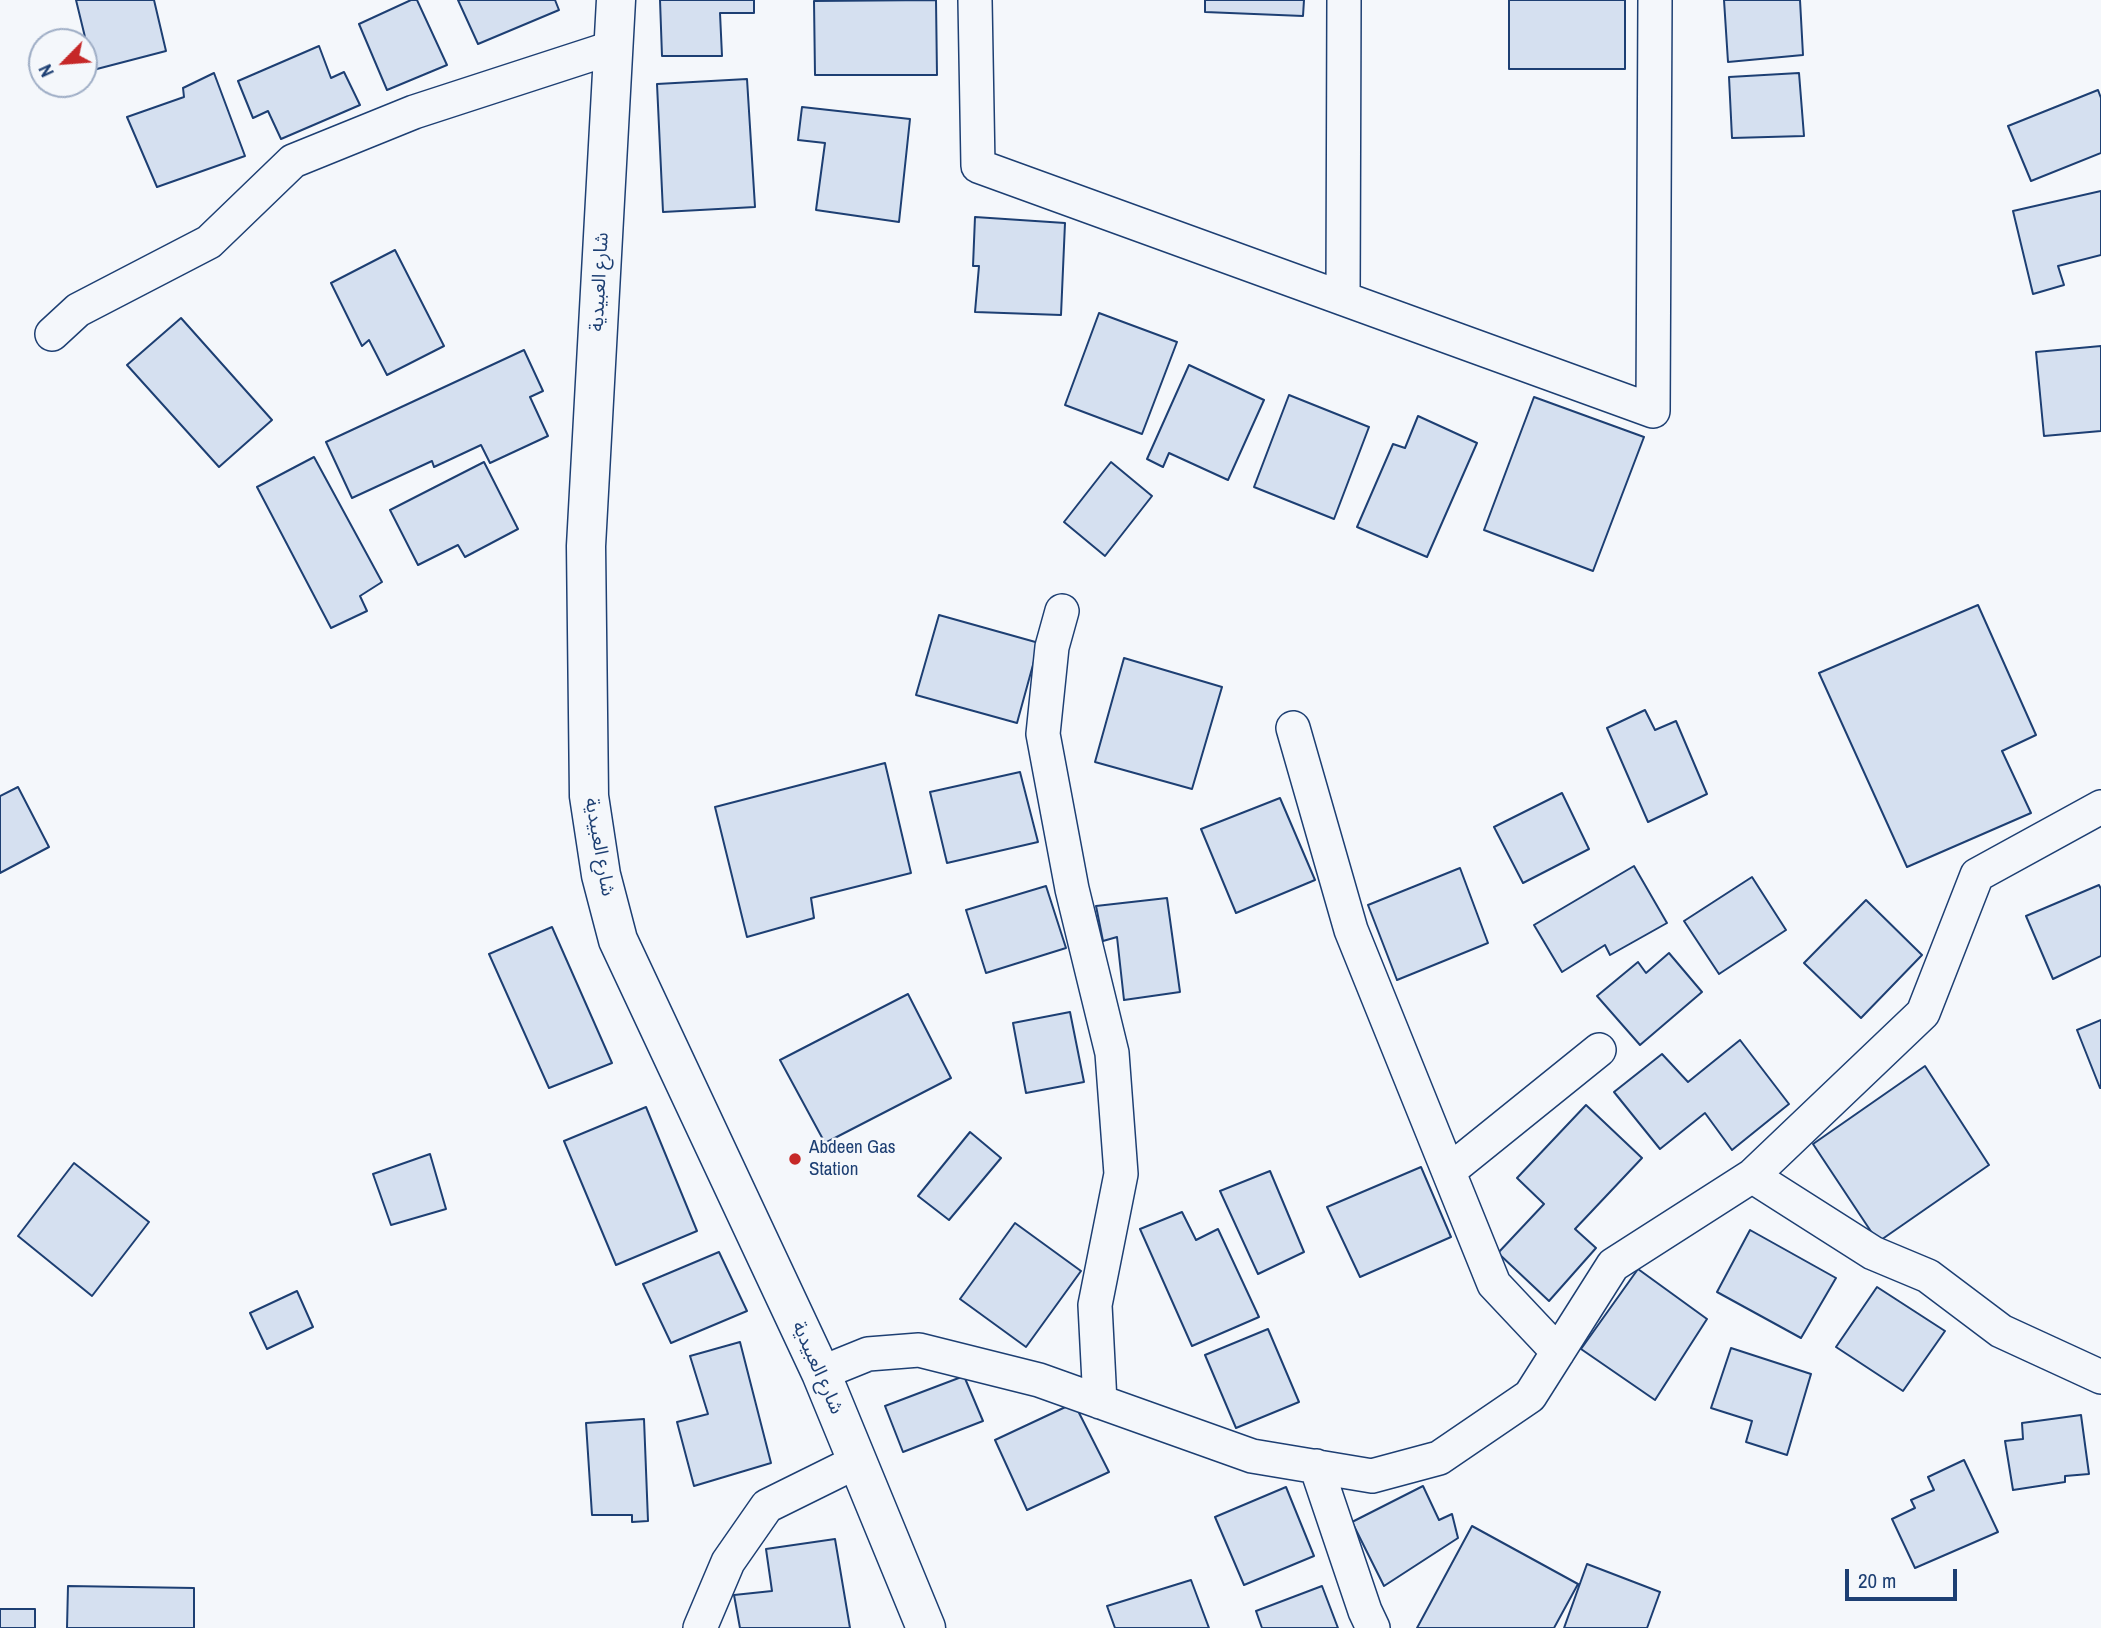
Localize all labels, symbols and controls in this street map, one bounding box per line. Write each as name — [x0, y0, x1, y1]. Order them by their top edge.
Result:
north arrow — [28, 28, 98, 98]
text: N — [32, 60, 60, 82]
street label: شارع العبيدية — [586, 232, 614, 332]
street label: شارع العبيدية — [579, 796, 619, 898]
place label: Abdeen Gas Station — [809, 1137, 896, 1181]
marker: Abdeen Gas Station — [787, 1151, 803, 1167]
street label: شارع العبيدية — [786, 1318, 848, 1418]
scale bar — [1849, 1554, 1961, 1598]
text: 20 m — [1858, 1566, 1896, 1595]

